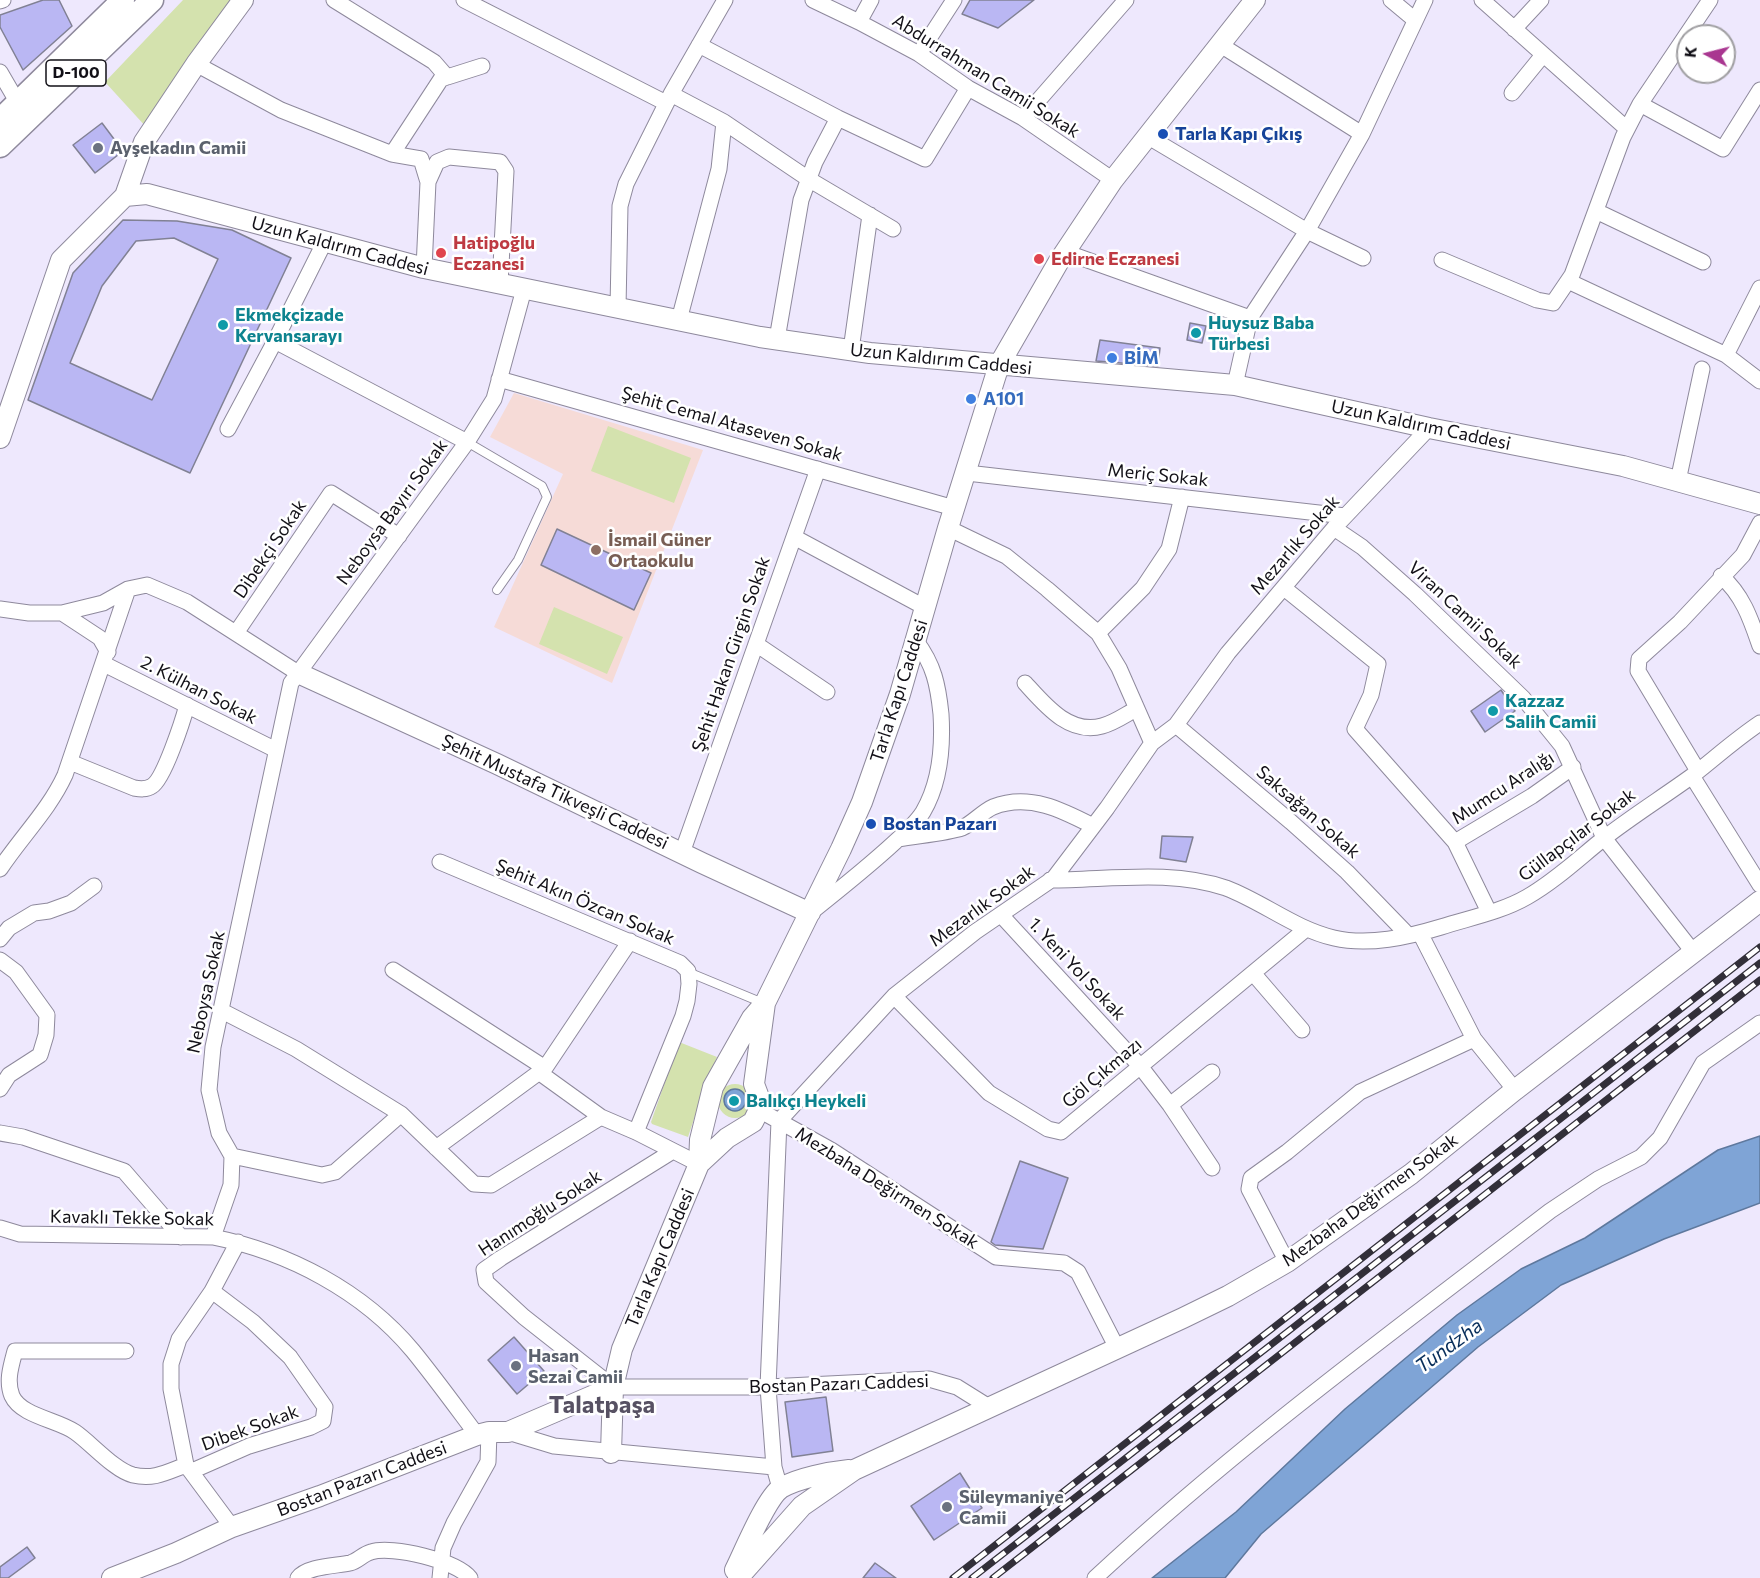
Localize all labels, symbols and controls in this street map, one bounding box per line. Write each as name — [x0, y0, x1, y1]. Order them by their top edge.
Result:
street label: Abdurrahman Camii Sokak — [888, 9, 1084, 143]
north arrow — [1676, 24, 1736, 84]
text: K — [1680, 45, 1700, 59]
road number: D-100 — [46, 60, 106, 86]
place label: Tarla Kapı Çıkış — [1175, 123, 1302, 145]
marker: Tarla Kapı Çıkış — [1156, 127, 1170, 141]
place label: Ayşekadın Camii — [110, 137, 246, 159]
marker: Ayşekadın Camii — [91, 141, 105, 155]
street label: Uzun Kaldırım Caddesi — [249, 212, 431, 280]
place label: Hatipoğlu Eczanesi — [453, 232, 535, 274]
marker: Hatipoğlu Eczanesi — [434, 246, 448, 260]
place label: Edirne Eczanesi — [1051, 248, 1180, 270]
marker: Edirne Eczanesi — [1032, 252, 1046, 266]
place label: Ekmekçizade Kervansarayı — [235, 304, 344, 346]
place label: Huysuz Baba Türbesi — [1208, 312, 1314, 354]
marker: Ekmekçizade Kervansarayı — [216, 318, 230, 332]
marker: Huysuz Baba Türbesi — [1189, 326, 1203, 340]
street label: Uzun Kaldırım Caddesi — [849, 339, 1033, 379]
place label: BİM — [1124, 347, 1159, 369]
marker: BİM — [1105, 351, 1119, 365]
street label: Şehit Cemal Ataseven Sokak — [619, 382, 845, 466]
place label: A101 — [983, 388, 1024, 410]
marker: A101 — [964, 392, 978, 406]
street label: Uzun Kaldırım Caddesi — [1329, 395, 1513, 455]
street label: Neboysa Bayırı Sokak — [332, 435, 452, 589]
street label: Meriç Sokak — [1107, 459, 1209, 491]
street label: Mezarlık Sokak — [1246, 491, 1344, 599]
street label: Dibekçi Sokak — [229, 495, 311, 603]
place label: İsmail Güner Ortaokulu — [608, 529, 711, 572]
marker: İsmail Güner Ortaokulu — [589, 543, 603, 557]
street label: Şehit Hakan Girgin Sokak — [687, 554, 775, 754]
street label: Viran Camii Sokak — [1404, 557, 1526, 673]
street label: Tarla Kapı Caddesi — [866, 617, 932, 765]
street label: 2. Külhan Sokak — [137, 651, 261, 729]
place label: Kazzaz Salih Camii — [1505, 690, 1597, 732]
marker: Kazzaz Salih Camii — [1486, 704, 1500, 718]
street label: Şehit Mustafa Tikveşli Caddesi — [438, 730, 672, 854]
street label: Mumcu Aralığı — [1448, 747, 1558, 829]
street label: Saksağan Sokak — [1252, 761, 1364, 863]
street label: Güllapçılar Sokak — [1514, 784, 1640, 886]
place label: Bostan Pazarı — [883, 813, 997, 835]
marker: Bostan Pazarı — [864, 817, 878, 831]
street label: Şehit Akın Özcan Sokak — [492, 854, 678, 950]
street label: Mezarlık Sokak — [925, 861, 1039, 951]
street label: 1. Yeni Yol Sokak — [1024, 913, 1130, 1025]
street label: Neboysa Sokak — [182, 929, 230, 1055]
street label: Göl Çıkmazı — [1058, 1033, 1146, 1113]
place label: Balıkçı Heykeli — [746, 1090, 866, 1112]
marker: Balıkçı Heykeli — [727, 1094, 741, 1108]
street label: Mezbaha Değirmen Sokak — [791, 1123, 983, 1253]
street label: Mezbaha Değirmen Sokak — [1278, 1129, 1462, 1271]
street label: Hanımoğlu Sokak — [474, 1165, 606, 1261]
street label: Tarla Kapı Caddesi — [621, 1185, 699, 1331]
street label: Kavaklı Tekke Sokak — [50, 1206, 214, 1230]
water label: Tundzha — [1411, 1314, 1487, 1378]
place label: Hasan Sezai Camii — [528, 1345, 623, 1388]
marker: Hasan Sezai Camii — [509, 1359, 523, 1373]
street label: Bostan Pazarı Caddesi — [749, 1370, 929, 1398]
district label: Talatpaşa — [549, 1391, 655, 1419]
street label: Dibek Sokak — [199, 1400, 301, 1456]
street label: Bostan Pazarı Caddesi — [274, 1437, 450, 1521]
place label: Süleymaniye Camii — [959, 1486, 1064, 1528]
marker: Süleymaniye Camii — [940, 1500, 954, 1514]

